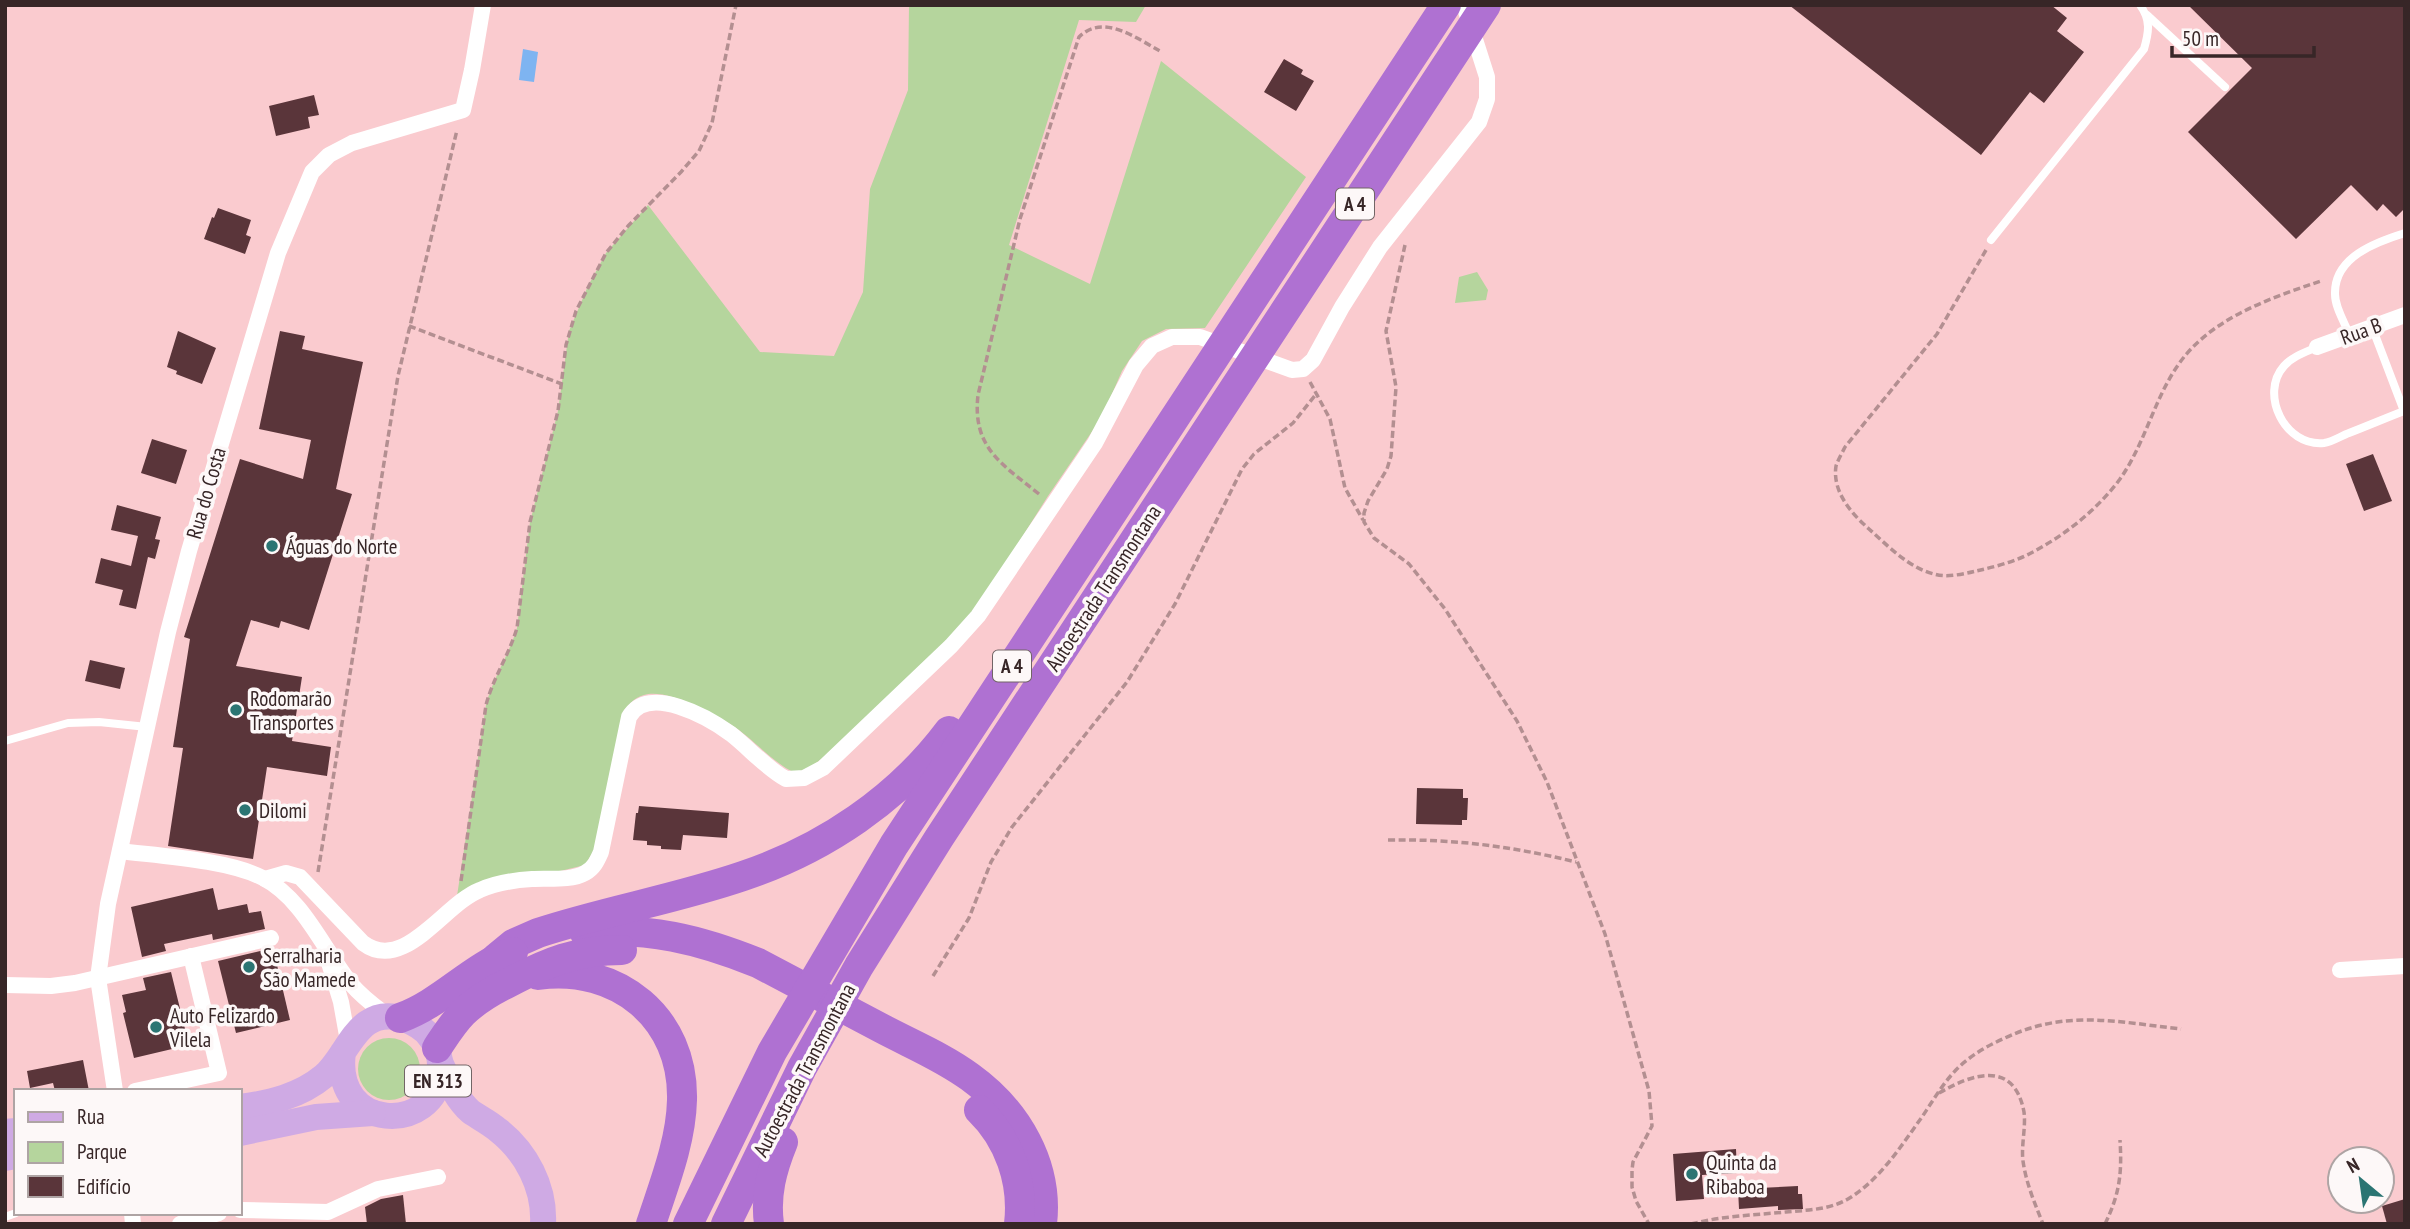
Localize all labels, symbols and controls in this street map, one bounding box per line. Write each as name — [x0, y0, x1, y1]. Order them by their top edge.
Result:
scale bar — [2172, 14, 2314, 58]
text: 50 m — [2182, 25, 2219, 52]
road number: A 4 — [1336, 188, 1374, 220]
street label: Rua B — [2337, 311, 2385, 351]
street label: Rua do Costa — [180, 444, 232, 542]
street label: Autoestrada Transmontana — [1039, 500, 1167, 676]
place label: Águas do Norte — [286, 533, 397, 560]
marker: Águas do Norte — [264, 538, 280, 554]
road number: A 4 — [993, 650, 1031, 681]
place label: Rodomarão Transportes — [250, 685, 334, 736]
marker: Rodomarão Transportes — [228, 702, 244, 718]
place label: Dilomi — [259, 797, 307, 824]
marker: Dilomi — [237, 802, 253, 818]
place label: Serralharia São Mamede — [263, 942, 356, 993]
marker: Serralharia São Mamede — [241, 959, 257, 975]
street label: Autoestrada Transmontana — [747, 979, 861, 1161]
place label: Auto Felizardo Vilela — [169, 1002, 275, 1053]
marker: Auto Felizardo Vilela — [148, 1019, 164, 1035]
road number: EN 313 — [405, 1065, 471, 1096]
legend — [14, 1089, 242, 1215]
text: Rua — [77, 1103, 105, 1130]
text: Parque — [77, 1138, 127, 1165]
north arrow — [2326, 1145, 2396, 1215]
place label: Quinta da Ribaboa — [1706, 1149, 1777, 1200]
text: N — [2342, 1152, 2363, 1178]
marker: Quinta da Ribaboa — [1684, 1166, 1700, 1182]
text: Edifício — [77, 1173, 131, 1200]

